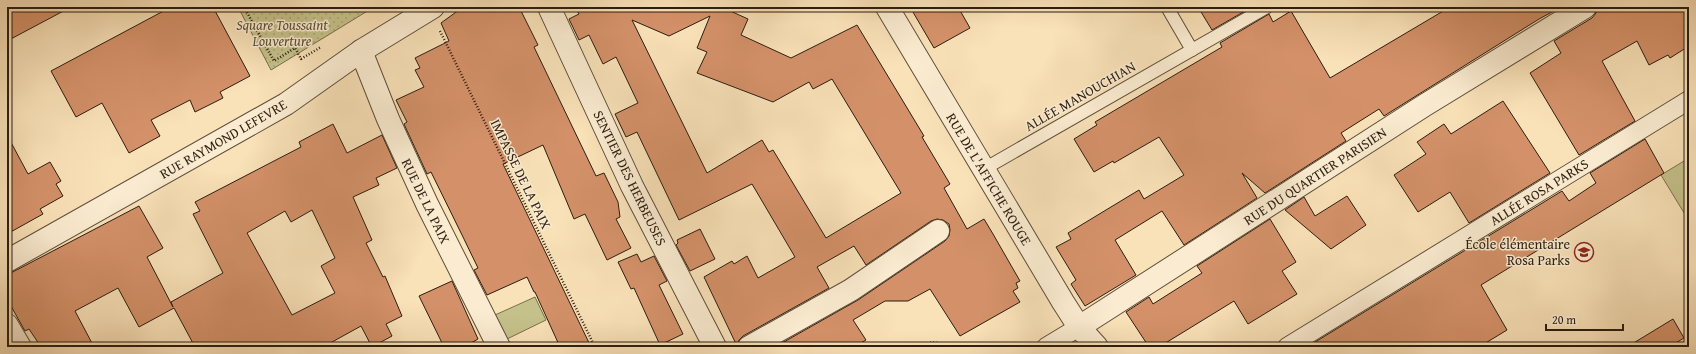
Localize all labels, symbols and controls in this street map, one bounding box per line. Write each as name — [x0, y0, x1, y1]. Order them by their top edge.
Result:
park label: Square Toussaint Louverture — [236, 15, 328, 51]
street label: ALLÉE MANOUCHIAN — [1021, 56, 1139, 136]
street label: RUE RAYMOND LEFEVRE — [156, 94, 290, 184]
street label: SENTIER DES HERBEUSES — [588, 107, 672, 249]
street label: RUE DE L'AFFICHE ROUGE — [941, 109, 1037, 249]
street label: IMPASSE DE LA PAIX — [486, 116, 556, 233]
street label: RUE DU QUARTIER PARISIEN — [1240, 122, 1390, 230]
street label: ALLÉE ROSA PARKS — [1486, 154, 1592, 230]
street label: RUE DE LA PAIX — [397, 155, 455, 247]
place label: École élémentaire Rosa Parks — [1465, 234, 1570, 270]
school or university icon: École élémentaire Rosa Parks — [1573, 241, 1595, 263]
scale bar — [1546, 306, 1623, 332]
text: 20 m — [1552, 311, 1576, 328]

